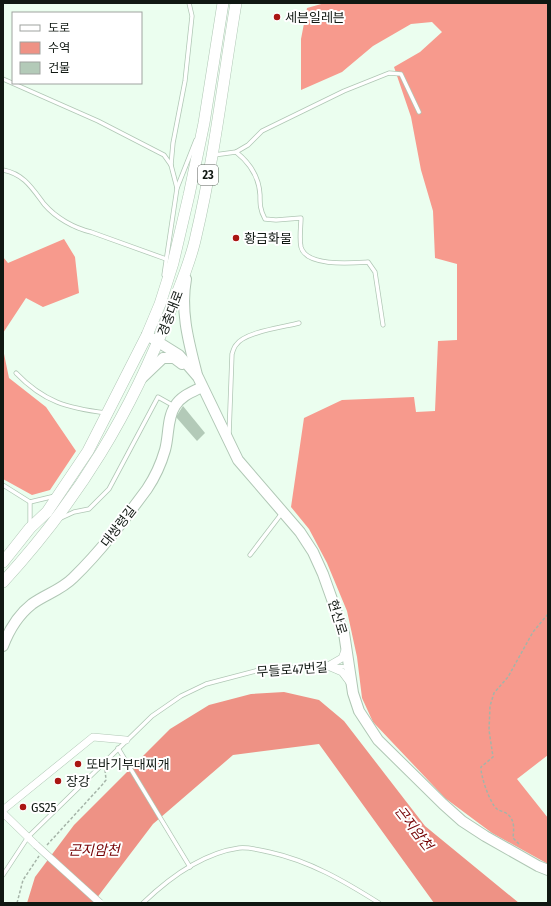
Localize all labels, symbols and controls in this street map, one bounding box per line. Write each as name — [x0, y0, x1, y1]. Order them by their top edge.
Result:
place label: 세븐일레븐 — [285, 10, 345, 25]
legend — [12, 12, 142, 84]
marker: 세븐일레븐 — [272, 12, 282, 22]
text: 도로 — [48, 21, 70, 35]
text: 수역 — [48, 41, 70, 55]
text: 건물 — [48, 61, 70, 75]
road number: 23 — [198, 165, 218, 185]
place label: 황금화물 — [244, 231, 292, 246]
marker: 황금화물 — [231, 233, 241, 243]
street label: 경충대로 — [155, 288, 186, 338]
street label: 대쌍령길 — [98, 503, 139, 550]
street label: 현산로 — [325, 598, 350, 637]
street label: 무들로47번길 — [256, 660, 328, 679]
place label: 또바기부대찌개 — [86, 757, 170, 772]
marker: 또바기부대찌개 — [73, 759, 83, 769]
place label: 장강 — [66, 774, 90, 789]
marker: 장강 — [53, 776, 63, 786]
place label: GS25 — [31, 800, 57, 815]
marker: GS25 — [18, 802, 28, 812]
water label: 곤지암천 — [391, 803, 437, 855]
water label: 곤지암천 — [68, 842, 121, 859]

